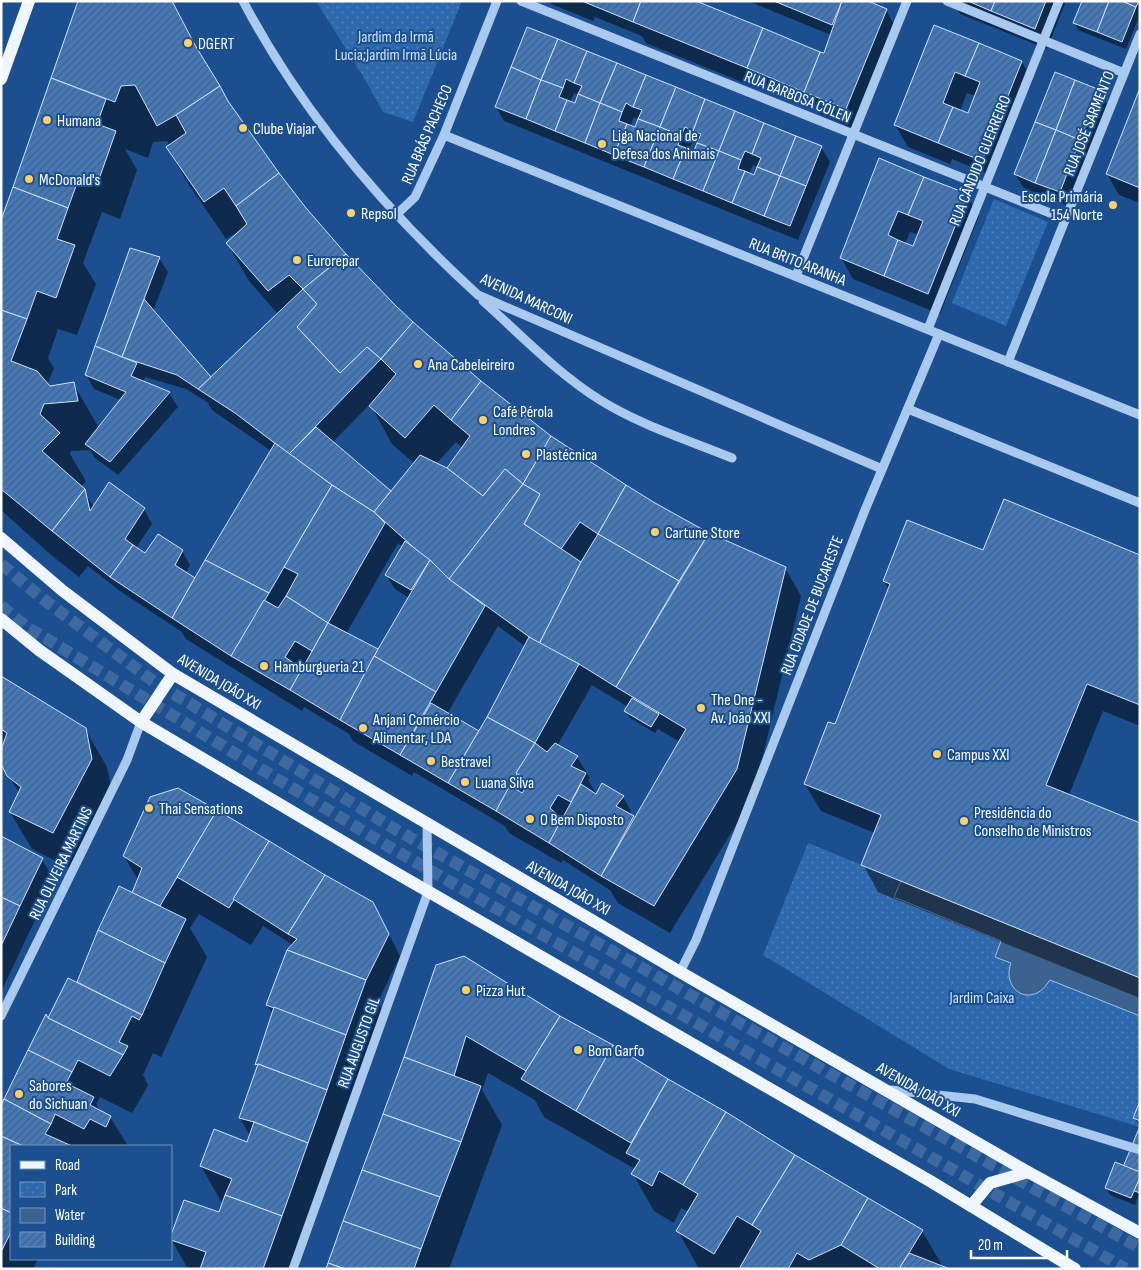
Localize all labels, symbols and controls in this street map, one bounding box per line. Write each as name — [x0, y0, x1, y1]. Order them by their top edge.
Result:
park label: Jardim da Irmã Lucia;Jardim Irmã Lúcia — [335, 28, 457, 65]
place label: DGERT — [198, 35, 235, 54]
marker: DGERT — [182, 37, 194, 49]
street label: RUA BARBOSA CÓLEN — [741, 67, 853, 127]
street label: RUA JOSÉ SARMENTO — [1060, 68, 1119, 179]
street label: RUA BRÁS PACHECO — [398, 82, 457, 187]
street label: RUA CÂNDIDO GUERREIRO — [946, 92, 1015, 229]
place label: Humana — [57, 112, 101, 131]
marker: Humana — [41, 114, 53, 126]
place label: Clube Viajar — [253, 120, 316, 139]
marker: Clube Viajar — [237, 122, 249, 134]
place label: Liga Nacional de Defesa dos Animais — [612, 127, 715, 164]
marker: Liga Nacional de Defesa dos Animais — [596, 138, 608, 150]
place label: McDonald's — [39, 171, 101, 190]
marker: McDonald's — [23, 173, 35, 185]
place label: Escola Primária 154 Norte — [1022, 188, 1103, 225]
marker: Escola Primária 154 Norte — [1107, 199, 1119, 211]
place label: Repsol — [361, 205, 397, 224]
marker: Repsol — [345, 207, 357, 219]
street label: RUA BRITO ARANHA — [746, 234, 849, 291]
place label: Eurorepar — [307, 252, 360, 271]
marker: Eurorepar — [291, 254, 303, 266]
street label: AVENIDA MARCONI — [476, 269, 575, 329]
place label: Ana Cabeleireiro — [427, 356, 515, 375]
marker: Ana Cabeleireiro — [412, 358, 424, 370]
place label: Café Pérola Londres — [493, 403, 553, 440]
marker: Café Pérola Londres — [477, 414, 489, 426]
place label: Plastécnica — [536, 446, 597, 465]
marker: Plastécnica — [520, 448, 532, 460]
place label: Cartune Store — [665, 524, 740, 543]
marker: Cartune Store — [649, 526, 661, 538]
street label: RUA CIDADE DE BUCARESTE — [777, 533, 848, 678]
street label: AVENIDA JOÃO XXI — [173, 649, 264, 715]
place label: Hamburgueria 21 — [274, 658, 364, 677]
marker: Hamburgueria 21 — [258, 660, 270, 672]
place label: The One - Av. João XXI — [710, 691, 771, 728]
marker: The One - Av. João XXI — [695, 702, 707, 714]
place label: Anjani Comércio Alimentar, LDA — [372, 711, 460, 748]
marker: Anjani Comércio Alimentar, LDA — [357, 722, 369, 734]
place label: Campus XXI — [947, 746, 1009, 765]
marker: Campus XXI — [931, 748, 943, 760]
place label: Bestravel — [441, 753, 491, 772]
marker: Bestravel — [425, 755, 437, 767]
place label: Luana Silva — [475, 774, 534, 793]
marker: Luana Silva — [459, 776, 471, 788]
place label: Thai Sensations — [159, 800, 243, 819]
marker: Thai Sensations — [143, 802, 155, 814]
street label: RUA OLIVEIRA MARTINS — [26, 804, 97, 923]
place label: Presidência do Conselho de Ministros — [974, 804, 1092, 841]
place label: O Bem Disposto — [540, 811, 624, 830]
marker: O Bem Disposto — [524, 813, 536, 825]
marker: Presidência do Conselho de Ministros — [958, 815, 970, 827]
street label: AVENIDA JOÃO XXI — [522, 856, 614, 920]
place label: Pizza Hut — [476, 982, 526, 1001]
marker: Pizza Hut — [460, 984, 472, 996]
park label: Jardim Caixa — [949, 989, 1014, 1008]
street label: RUA AUGUSTO GIL — [334, 994, 385, 1091]
place label: Bom Garfo — [588, 1042, 644, 1061]
marker: Bom Garfo — [572, 1044, 584, 1056]
street label: AVENIDA JOÃO XXI — [872, 1058, 964, 1122]
place label: Sabores do Sichuan — [29, 1077, 88, 1114]
marker: Sabores do Sichuan — [13, 1088, 25, 1100]
legend — [10, 1145, 172, 1260]
text: Road — [55, 1156, 80, 1175]
text: Park — [55, 1181, 77, 1200]
text: Water — [55, 1206, 86, 1225]
scale bar — [971, 1228, 1067, 1260]
text: Building — [55, 1231, 95, 1250]
text: 20 m — [978, 1236, 1003, 1255]

